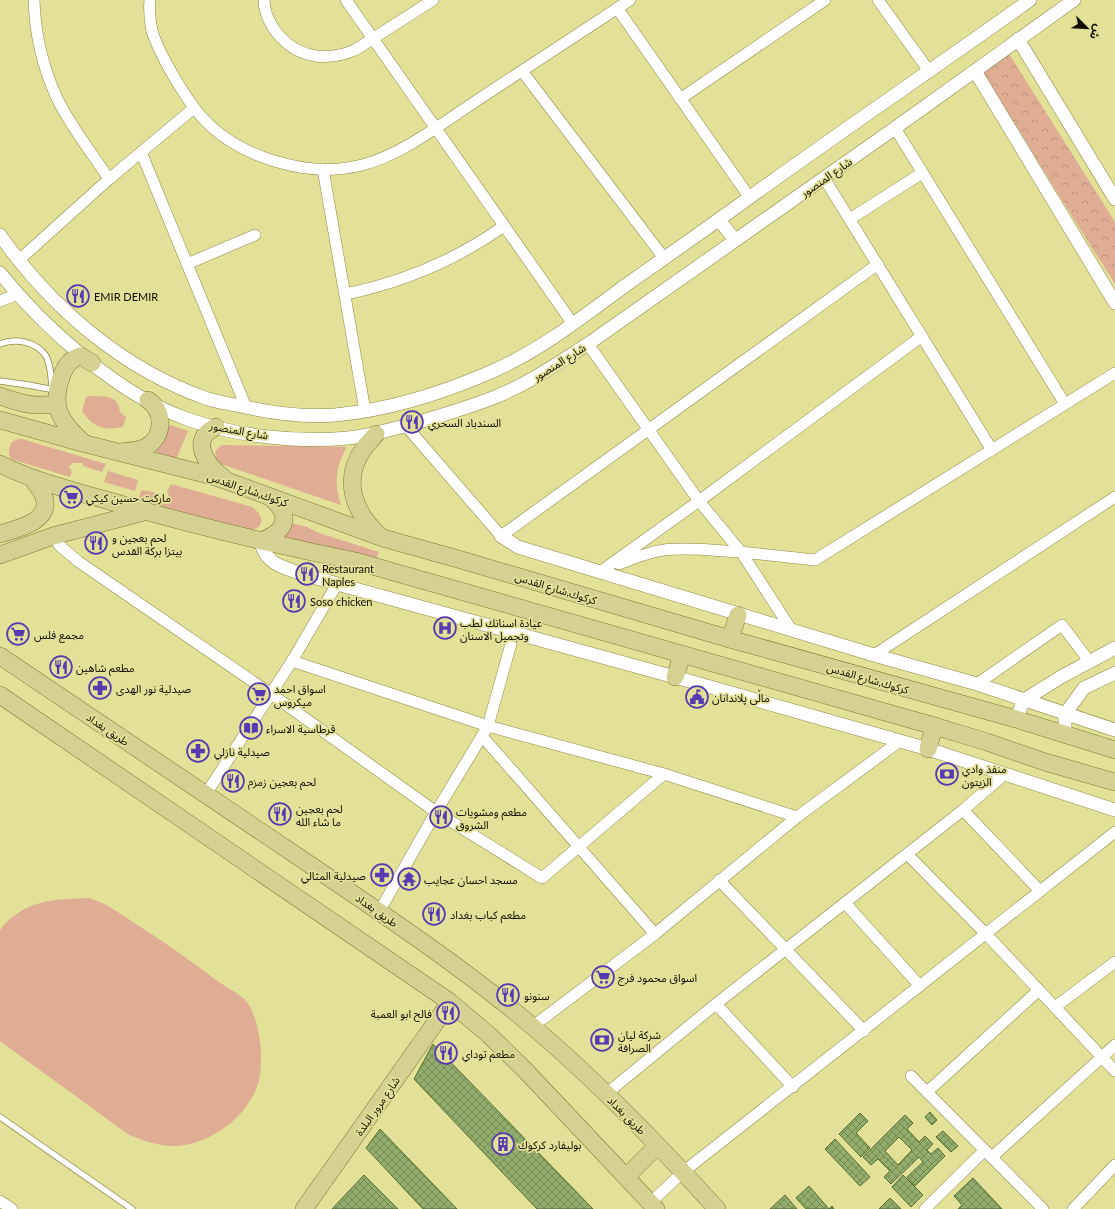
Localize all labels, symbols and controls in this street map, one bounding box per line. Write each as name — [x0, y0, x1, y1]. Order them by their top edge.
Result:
north arrow — [1067, 8, 1107, 48]
text: ش — [1087, 22, 1106, 42]
street label: شارع المنصور — [797, 154, 856, 202]
restaurant icon: EMIR DEMIR — [65, 283, 91, 309]
place label: EMIR DEMIR — [94, 290, 158, 303]
street label: شارع المنصور — [529, 341, 589, 386]
restaurant icon: السندباد السحري — [399, 409, 425, 435]
place label: السندباد السحري — [428, 416, 501, 432]
street label: شارع المنصور — [207, 418, 270, 444]
street label: كركوك,شارع القدس — [205, 469, 291, 511]
supermarket icon: ماركت حسين كيكي — [58, 484, 84, 510]
place label: ماركت حسين كيكي — [86, 491, 171, 507]
restaurant icon: لحم بعجين و بيتزا بركة القدس — [83, 530, 109, 556]
place label: لحم بعجين و بيتزا بركة القدس — [112, 531, 182, 558]
restaurant icon: Restaurant Naples — [294, 561, 320, 587]
place label: Restaurant Naples — [322, 562, 374, 588]
street label: كركوك,شارع القدس — [513, 569, 599, 609]
restaurant icon: Soso chicken — [281, 588, 307, 614]
place label: Soso chicken — [310, 595, 373, 608]
hospital icon: عيادة اسنانك لطب وتجميل الاسنان — [432, 615, 458, 641]
place label: عيادة اسنانك لطب وتجميل الاسنان — [460, 616, 543, 643]
supermarket icon: مجمع فلس — [5, 621, 31, 647]
place label: مجمع فلس — [34, 628, 84, 643]
restaurant icon: مطعم شاهين — [48, 654, 74, 680]
street label: كركوك,شارع القدس — [825, 660, 911, 698]
place label: مطعم شاهين — [76, 661, 135, 677]
pharmacy icon: صيدلية نور الهدى — [87, 675, 113, 701]
supermarket icon: اسواق احمد ميكروس — [246, 681, 272, 707]
place label: صيدلية نور الهدى — [116, 682, 191, 696]
place label: اسواق احمد ميكروس — [274, 682, 326, 709]
public building icon: ماڵی پلاندانان — [684, 684, 710, 710]
place label: ماڵی پلاندانان — [712, 689, 770, 706]
street label: طريق بغداد — [84, 710, 132, 749]
library icon: قرطاسية الاسراء — [238, 715, 264, 741]
place label: قرطاسية الاسراء — [266, 722, 335, 736]
pharmacy icon: صيدلية نازلي — [185, 738, 211, 764]
place label: صيدلية نازلي — [214, 745, 270, 761]
bank icon: منفذ وادي الزيتون — [934, 761, 960, 787]
place label: منفذ وادي الزيتون — [962, 762, 1007, 789]
restaurant icon: لحم بعجين زمزم — [220, 768, 246, 794]
place label: لحم بعجين زمزم — [248, 775, 316, 791]
restaurant icon: لحم بعجين ما شاء الله — [267, 801, 293, 827]
place label: لحم بعجين ما شاء الله — [296, 802, 343, 828]
restaurant icon: مطعم ومشويات الشروق — [428, 804, 454, 830]
place label: مطعم ومشويات الشروق — [456, 805, 527, 832]
pharmacy icon: صيدلية المثالي — [369, 862, 395, 888]
temple icon: مسجد احسان عجايب — [396, 866, 422, 892]
place label: صيدلية المثالي — [301, 869, 366, 885]
place label: مسجد احسان عجايب — [424, 873, 518, 887]
street label: طريق بغداد — [353, 891, 401, 930]
restaurant icon: مطعم كباب بغداد — [421, 901, 447, 927]
place label: مطعم كباب بغداد — [450, 908, 526, 924]
supermarket icon: اسواق محمود فرج — [590, 964, 616, 990]
place label: اسواق محمود فرج — [618, 971, 697, 986]
restaurant icon: سنونو — [495, 982, 521, 1008]
place label: سنونو — [524, 989, 550, 1003]
restaurant icon: فالح ابو العمبة — [435, 1000, 461, 1026]
place label: فالح ابو العمبة — [371, 1007, 432, 1022]
bank icon: شركة ليان الصرافة — [589, 1027, 615, 1053]
place label: شركة ليان الصرافة — [618, 1028, 661, 1055]
restaurant icon: مطعم توداي — [433, 1040, 459, 1066]
place label: مطعم توداي — [462, 1047, 515, 1063]
street label: شارع مرور البلدة — [352, 1074, 404, 1139]
street label: طريق بغداد — [604, 1093, 649, 1138]
building icon: بوليفارد كركوك — [490, 1131, 516, 1157]
place label: بوليفارد كركوك — [518, 1138, 581, 1152]

